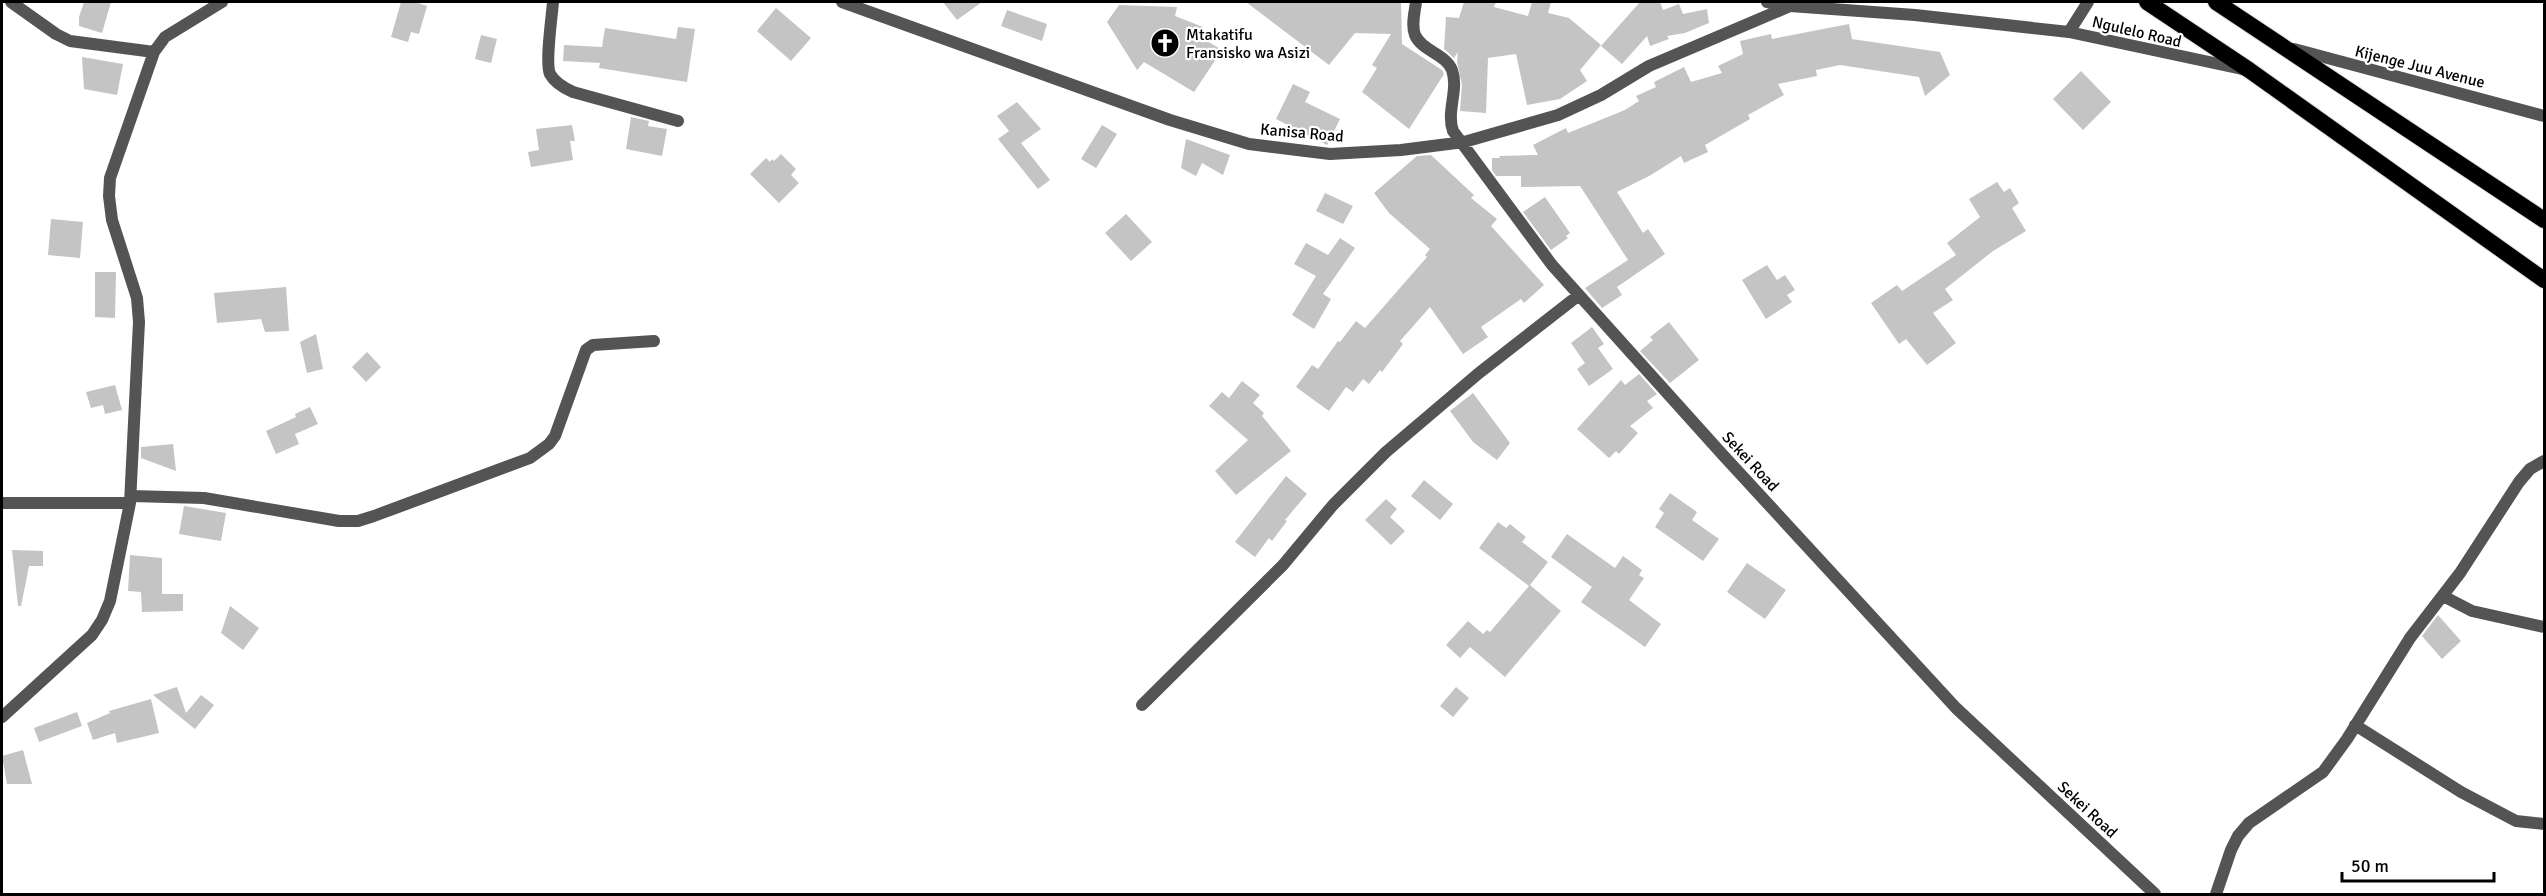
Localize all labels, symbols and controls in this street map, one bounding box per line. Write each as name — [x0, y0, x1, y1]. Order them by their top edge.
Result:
street label: Ngulelo Road — [2090, 12, 2183, 52]
place label: Mtakatifu Fransisko wa Asizi — [1186, 25, 1310, 63]
church icon: Mtakatifu Fransisko wa Asizi — [1149, 27, 1181, 59]
street label: Kijenge Juu Avenue — [2353, 41, 2487, 93]
street label: Kanisa Road — [1259, 119, 1344, 147]
street label: Sekei Road — [1717, 428, 1783, 496]
street label: Sekei Road — [2053, 777, 2121, 843]
scale bar — [2342, 845, 2494, 883]
text: 50 m — [2351, 855, 2389, 877]

